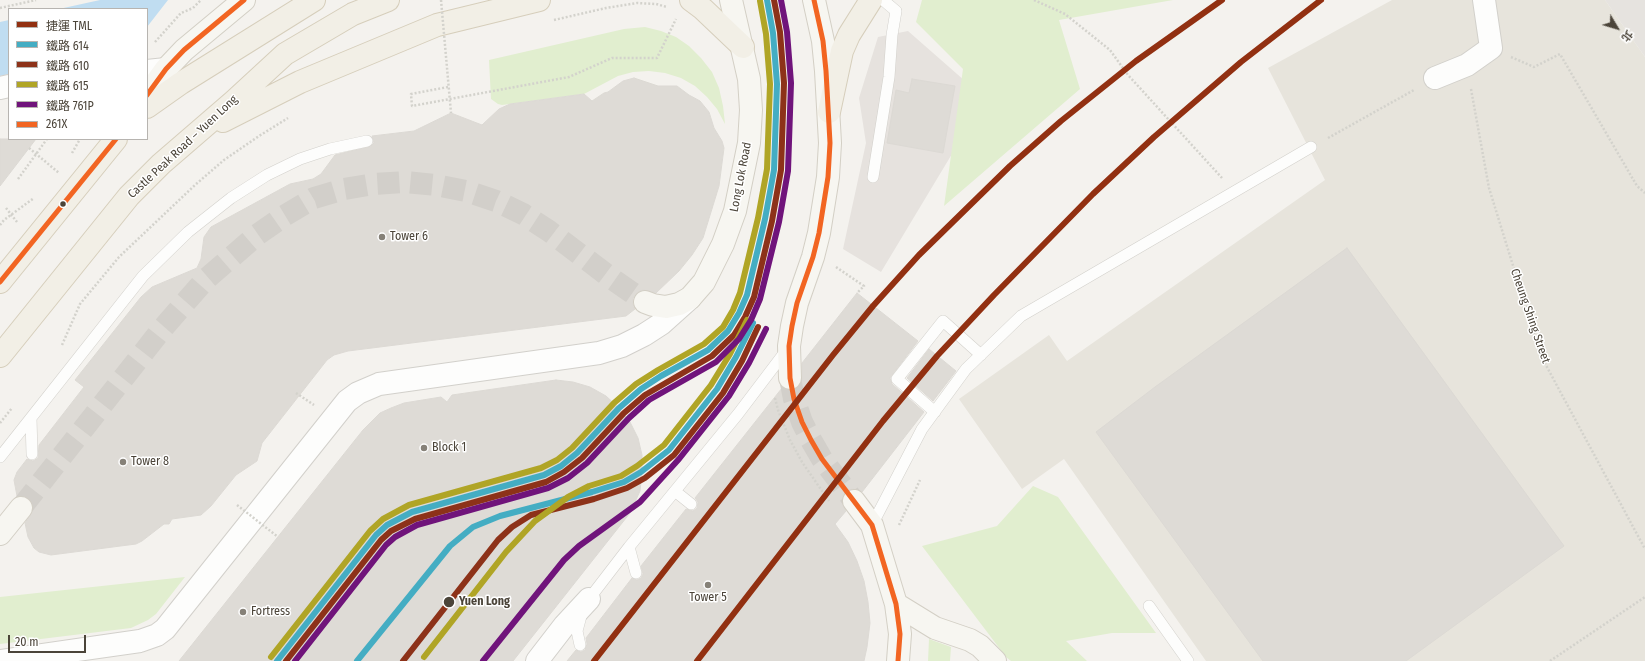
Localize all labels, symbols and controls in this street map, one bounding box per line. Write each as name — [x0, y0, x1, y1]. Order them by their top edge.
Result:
legend — [8, 8, 148, 140]
north arrow — [1597, 8, 1637, 48]
text: 捷運 TML — [46, 19, 92, 33]
text: 北 — [1618, 27, 1635, 44]
text: 鐵路 614 — [46, 39, 89, 53]
text: 鐵路 610 — [46, 59, 89, 73]
text: 鐵路 615 — [46, 79, 88, 93]
street label: Castle Peak Road – Yuen Long — [125, 92, 241, 202]
text: 鐵路 761P — [46, 99, 94, 113]
text: 261X — [46, 117, 67, 131]
street label: Long Lok Road — [727, 141, 755, 213]
unlabelled marker — [58, 199, 68, 209]
place label: Tower 6 — [390, 230, 428, 244]
marker: Tower 6 — [377, 232, 387, 242]
street label: Cheung Shing Street — [1507, 267, 1553, 365]
place label: Block 1 — [432, 441, 466, 455]
marker: Block 1 — [419, 443, 429, 453]
place label: Tower 8 — [131, 455, 169, 469]
marker: Tower 8 — [118, 457, 128, 467]
marker: Tower 5 — [703, 580, 713, 590]
place label: Tower 5 — [689, 591, 727, 605]
marker: Yuen Long — [442, 595, 456, 609]
place label: Yuen Long — [459, 595, 510, 609]
place label: Fortress — [251, 605, 290, 619]
marker: Fortress — [238, 607, 248, 617]
scale bar — [10, 627, 88, 653]
text: 20 m — [15, 635, 39, 649]

